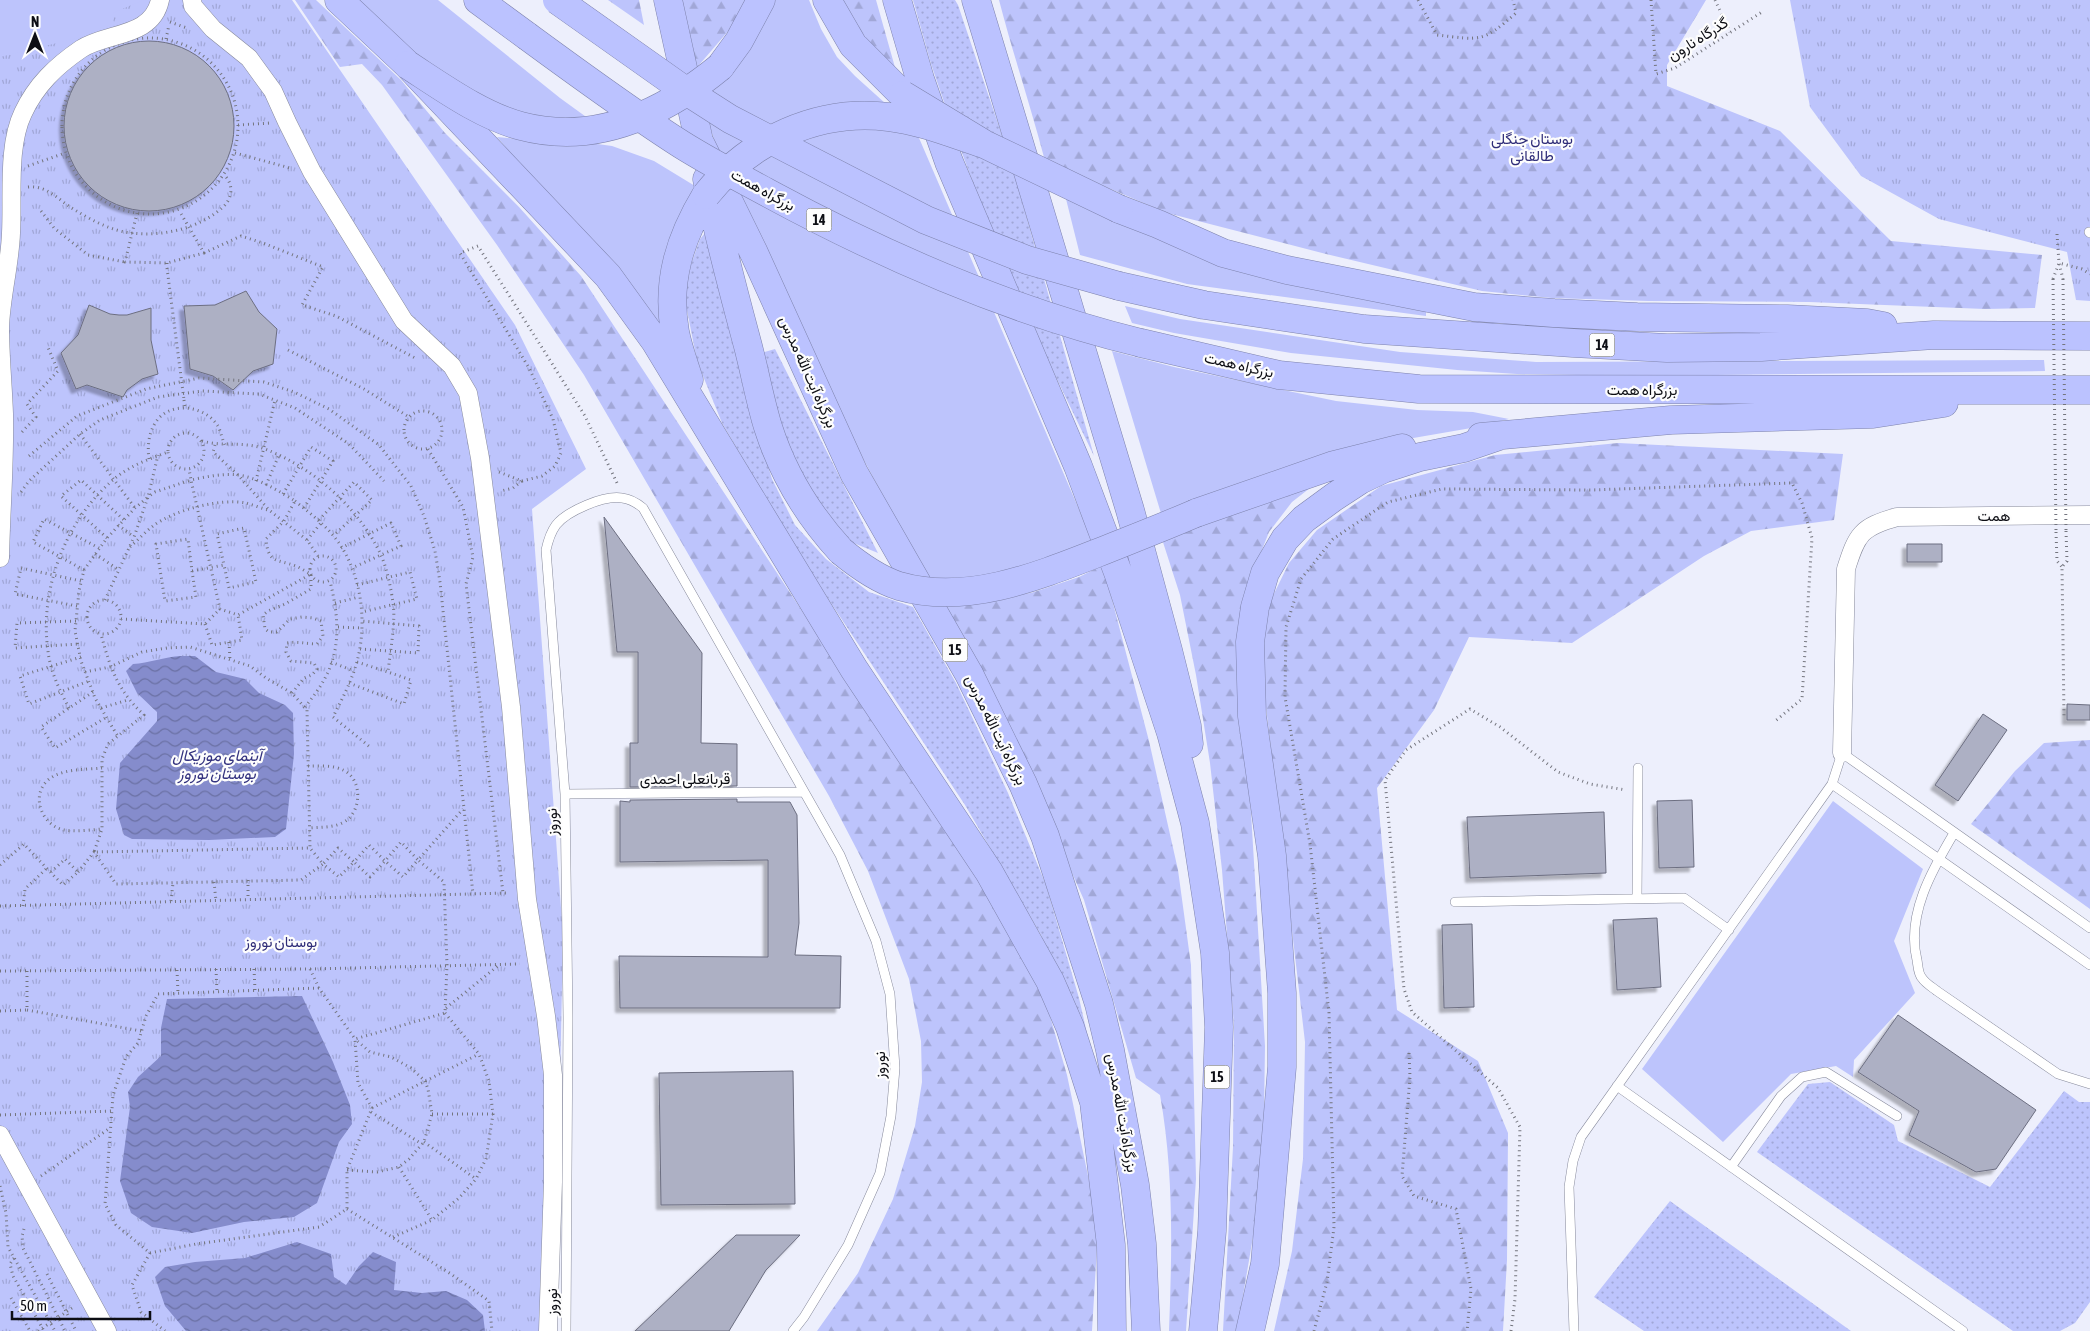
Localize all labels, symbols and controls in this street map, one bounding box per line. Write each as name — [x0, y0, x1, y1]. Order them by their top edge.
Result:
north arrow — [10, 10, 60, 60]
street label: گذرگاه نارون — [1664, 13, 1732, 65]
text: N — [31, 14, 39, 30]
park label: بوستان جنگلی طالقانی — [1491, 130, 1573, 166]
street label: بزرگراه همت — [728, 165, 798, 215]
road number: 14 — [806, 208, 832, 232]
street label: بزرگراه آیت الله مدرس — [774, 313, 841, 431]
road number: 14 — [1590, 334, 1614, 356]
street label: بزرگراه همت — [1203, 348, 1275, 382]
street label: بزرگراه همت — [1607, 381, 1677, 399]
street label: همت — [1978, 507, 2010, 524]
road number: 15 — [942, 638, 968, 662]
street label: بزرگراه آیت الله مدرس — [961, 672, 1030, 789]
water label: آبنمای موزیکال بوستان نوروز — [172, 746, 266, 784]
street label: قربانعلی احمدی — [640, 770, 731, 789]
street label: نوروز — [543, 808, 561, 837]
park label: بوستان نوروز — [244, 933, 317, 951]
street label: نوروز — [871, 1051, 889, 1080]
street label: بزرگراه آیت الله مدرس — [1102, 1052, 1141, 1174]
road number: 15 — [1204, 1066, 1230, 1088]
scale bar — [12, 1288, 150, 1320]
street label: نوروز — [543, 1288, 561, 1317]
text: 50 m — [20, 1297, 47, 1314]

